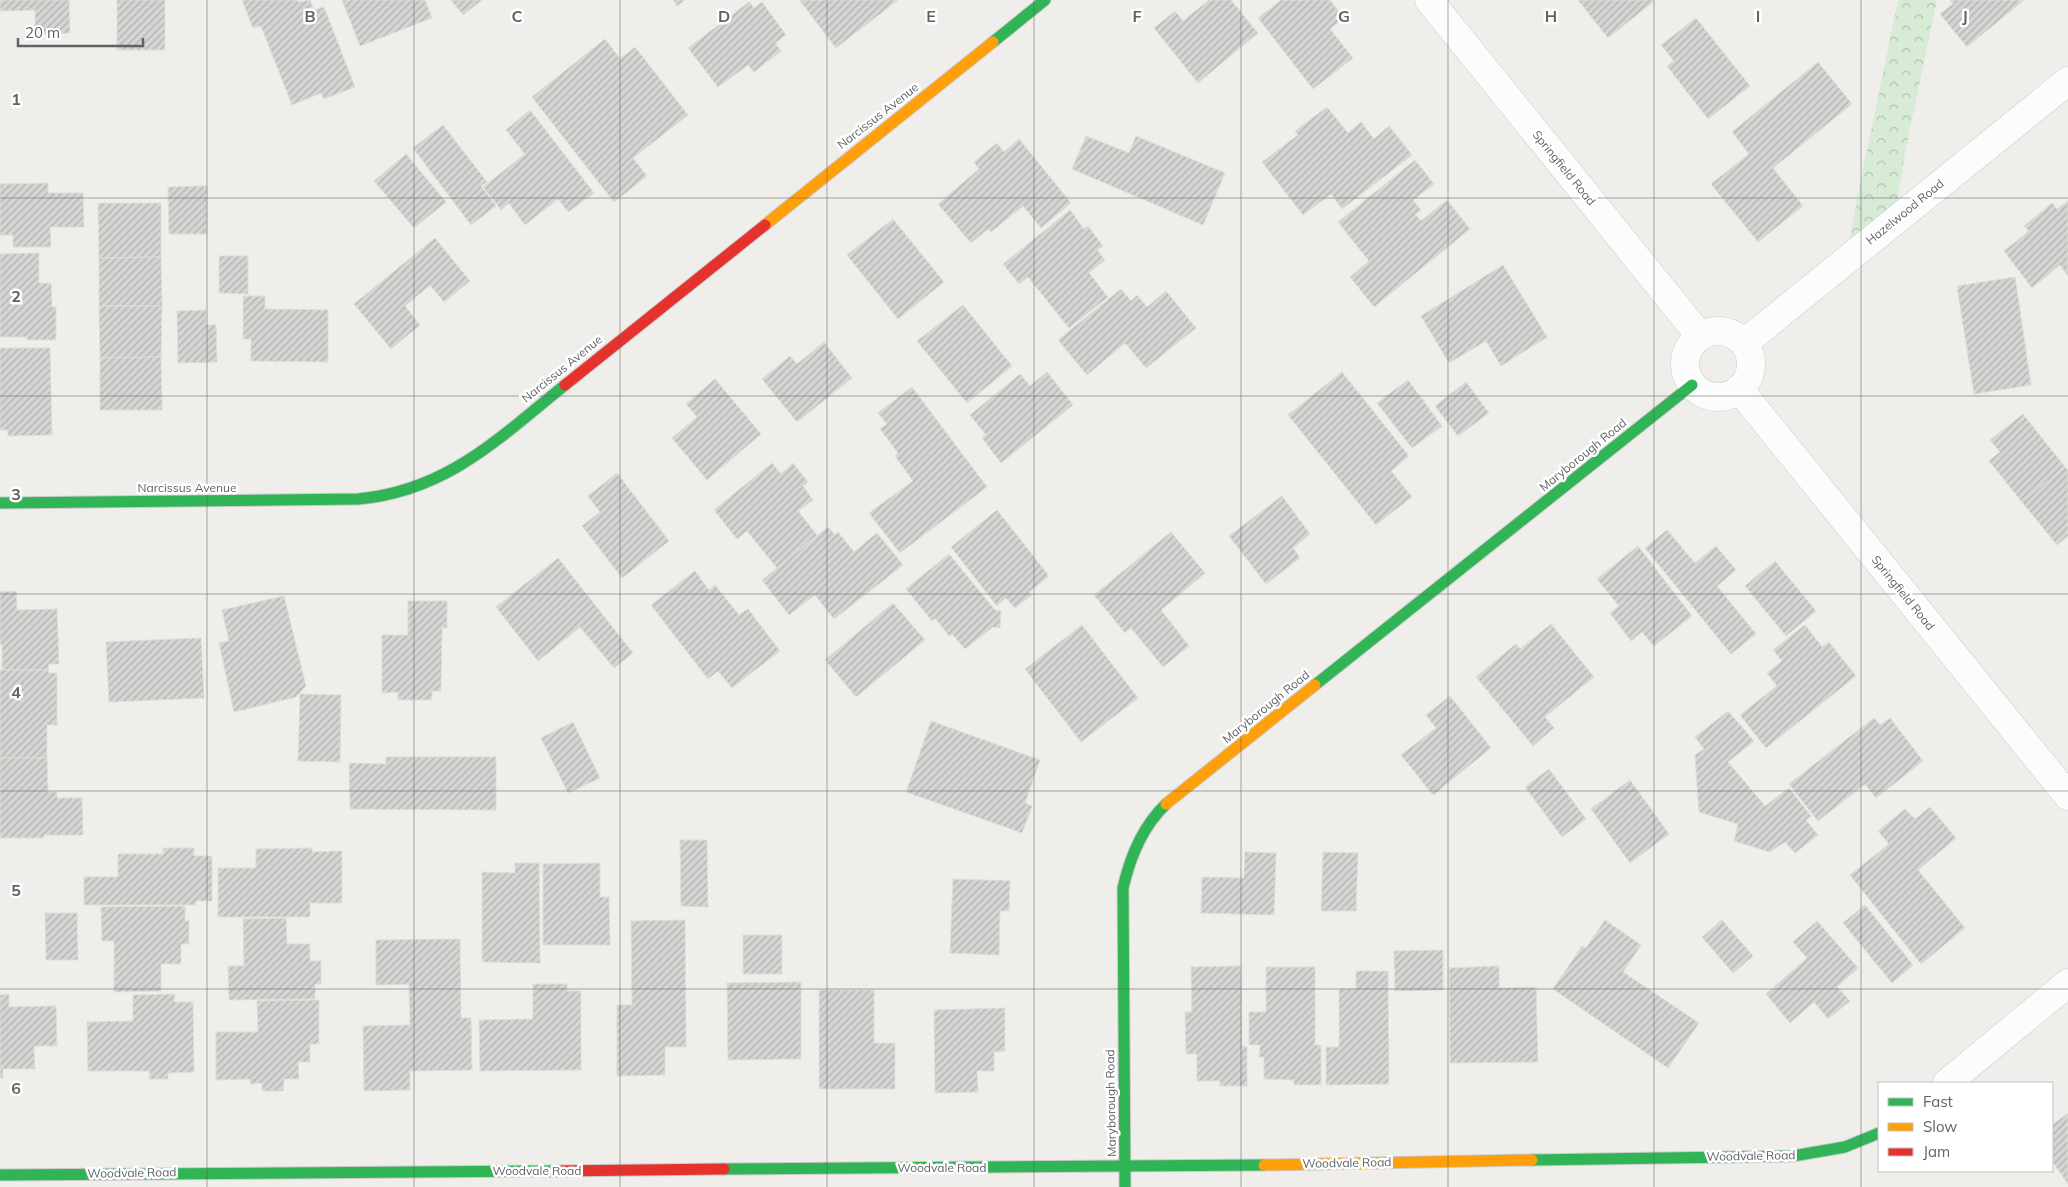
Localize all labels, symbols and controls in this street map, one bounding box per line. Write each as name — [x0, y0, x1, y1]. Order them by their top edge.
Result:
text: B — [304, 6, 316, 26]
text: C — [512, 6, 523, 26]
text: D — [718, 6, 730, 26]
text: E — [926, 6, 936, 26]
text: F — [1132, 6, 1142, 26]
text: G — [1338, 6, 1350, 26]
text: H — [1545, 6, 1557, 26]
text: I — [1756, 6, 1760, 26]
text: J — [1962, 6, 1968, 26]
scale bar — [18, 15, 142, 47]
text: 20 m — [25, 23, 60, 42]
street label: Narcissus Avenue — [834, 79, 921, 152]
text: 1 — [11, 89, 21, 109]
street label: Springfield Road — [1530, 127, 1599, 208]
street label: Hazelwood Road — [1863, 176, 1947, 248]
text: 2 — [11, 286, 21, 306]
street label: Narcissus Avenue — [519, 332, 605, 406]
street label: Maryborough Road — [1536, 415, 1629, 494]
street label: Narcissus Avenue — [138, 480, 236, 495]
text: 3 — [11, 484, 21, 504]
street label: Springfield Road — [1869, 552, 1938, 633]
street label: Maryborough Road — [1219, 667, 1312, 746]
text: 4 — [11, 682, 21, 702]
text: 5 — [11, 880, 21, 900]
street label: Maryborough Road — [1102, 1049, 1119, 1157]
text: 6 — [11, 1078, 21, 1098]
legend — [1878, 1082, 2053, 1172]
text: Fast — [1923, 1092, 1953, 1111]
text: Slow — [1923, 1117, 1957, 1136]
text: Jam — [1923, 1142, 1950, 1161]
street label: Woodvale Road — [1706, 1147, 1796, 1164]
street label: Woodvale Road — [1302, 1154, 1392, 1171]
street label: Woodvale Road — [898, 1160, 986, 1175]
street label: Woodvale Road — [493, 1163, 581, 1178]
street label: Woodvale Road — [87, 1164, 177, 1181]

